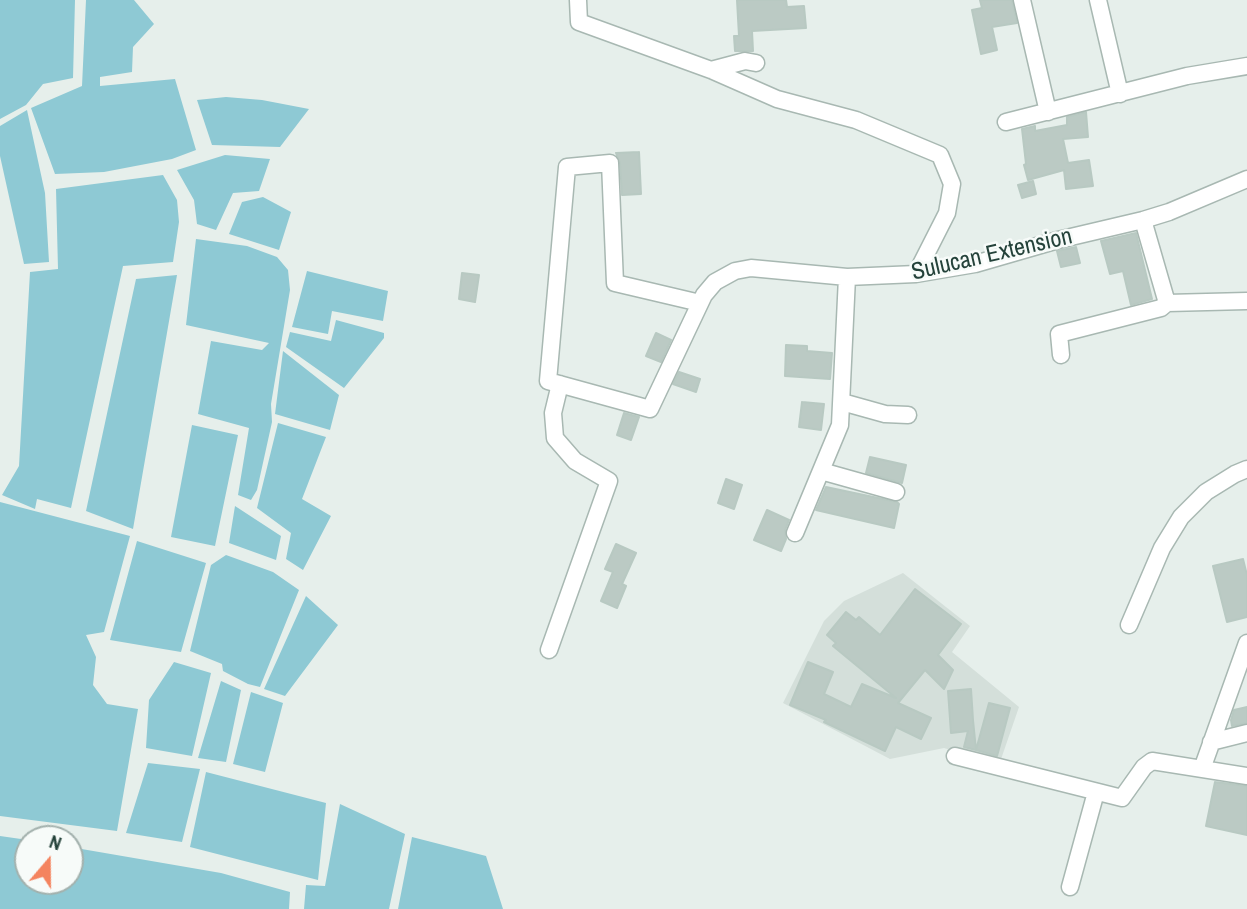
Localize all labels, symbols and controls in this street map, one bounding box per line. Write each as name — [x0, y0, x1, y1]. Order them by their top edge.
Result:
street label: Sulucan Extension — [909, 223, 1075, 287]
north arrow — [14, 825, 84, 895]
text: N — [46, 828, 65, 856]

